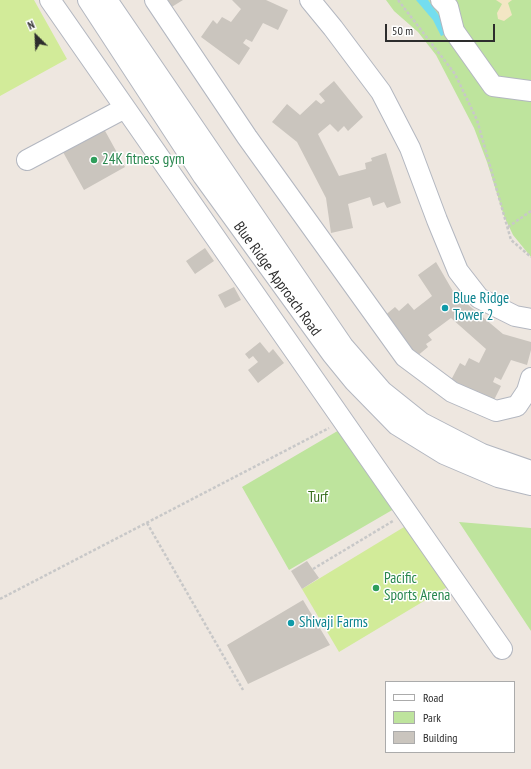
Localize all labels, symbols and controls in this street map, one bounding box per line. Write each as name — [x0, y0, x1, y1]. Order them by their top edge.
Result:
north arrow — [16, 16, 56, 56]
scale bar — [387, 16, 497, 42]
text: N — [26, 17, 37, 33]
text: 50 m — [392, 23, 413, 38]
place label: 24K fitness gym — [102, 151, 185, 169]
marker: 24K fitness gym — [89, 155, 99, 165]
street label: Blue Ridge Approach Road — [230, 218, 324, 340]
place label: Blue Ridge Tower 2 — [453, 290, 509, 325]
marker: Blue Ridge Tower 2 — [440, 303, 450, 313]
park label: Turf — [308, 489, 328, 507]
place label: Pacific Sports Arena — [384, 570, 450, 605]
marker: Pacific Sports Arena — [371, 583, 381, 593]
place label: Shivaji Farms — [299, 614, 368, 632]
marker: Shivaji Farms — [286, 618, 296, 628]
legend — [385, 681, 515, 753]
text: Road — [423, 690, 443, 705]
text: Park — [423, 710, 441, 725]
text: Building — [423, 730, 458, 745]

